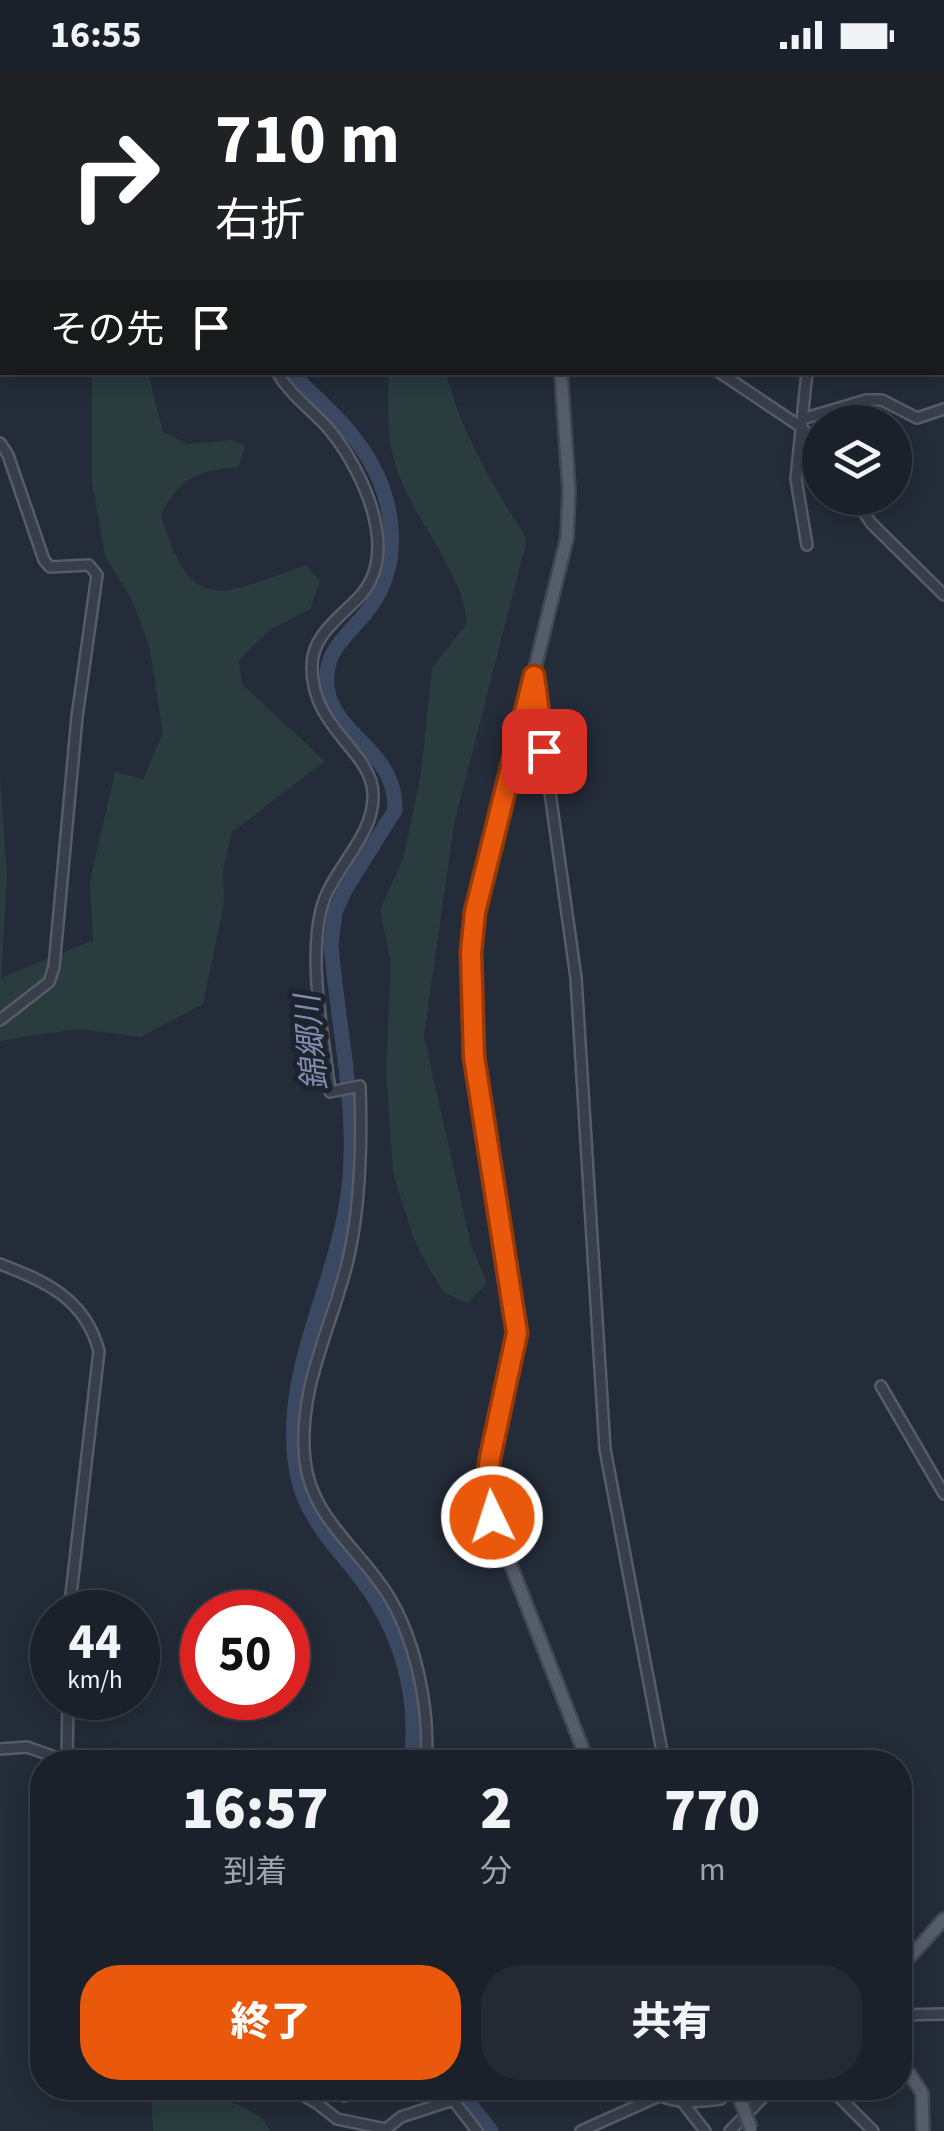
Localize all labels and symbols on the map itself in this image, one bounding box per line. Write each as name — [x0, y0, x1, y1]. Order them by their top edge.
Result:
pin — [502, 709, 587, 794]
water label: 錦郷川 — [285, 990, 339, 1093]
position arrow — [440, 1465, 544, 1569]
speed limit sign: 50 — [180, 1590, 310, 1720]

